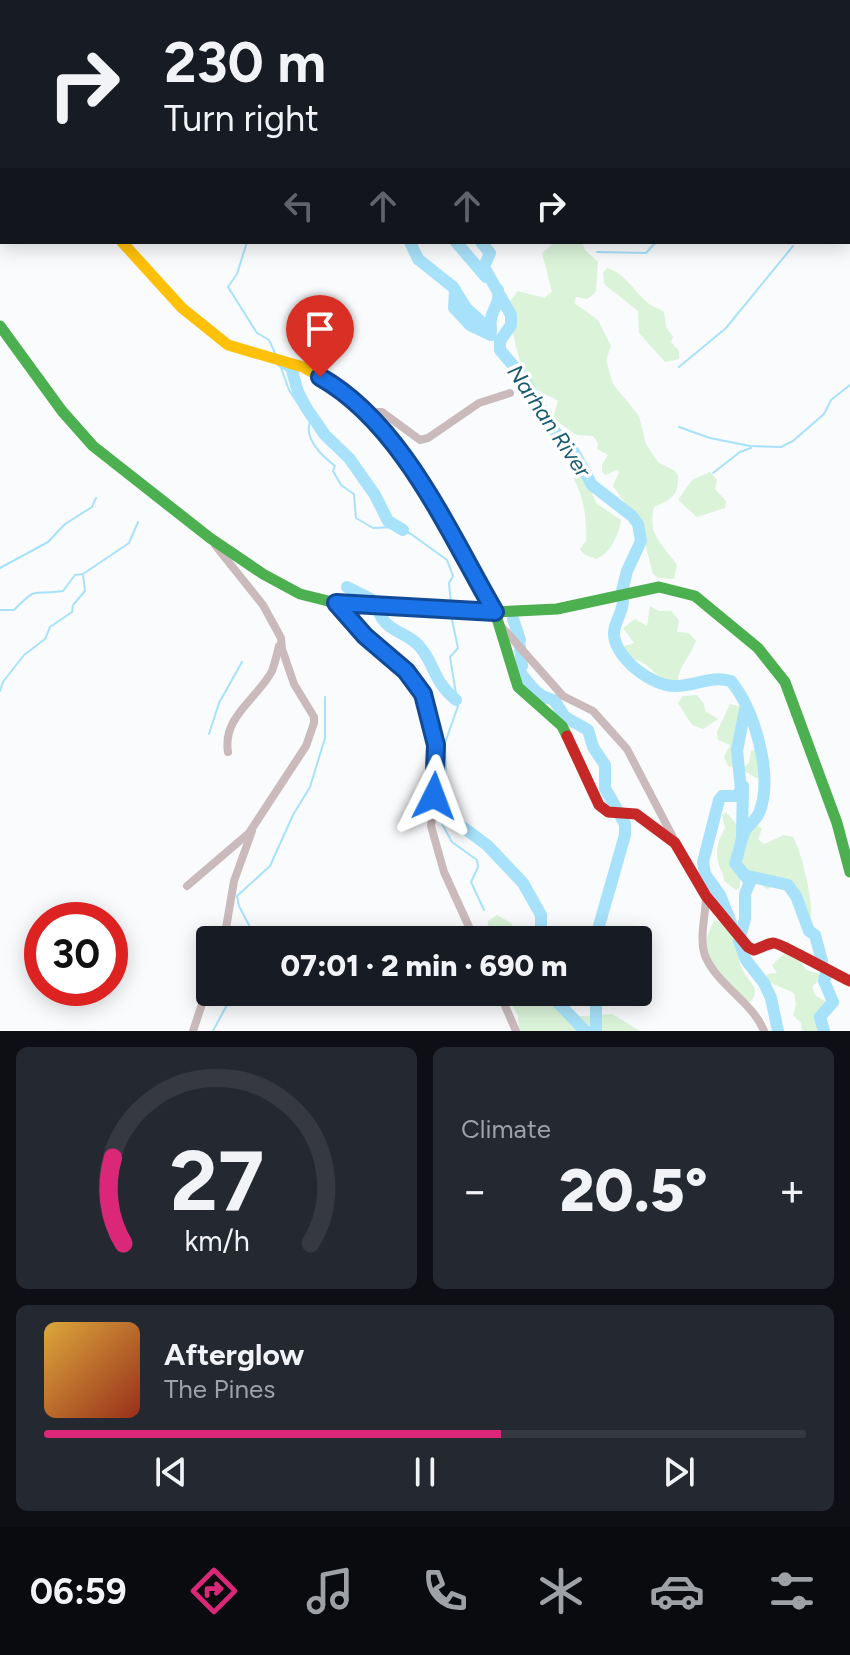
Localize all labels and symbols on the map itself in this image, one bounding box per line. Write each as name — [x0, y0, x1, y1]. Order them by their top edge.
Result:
pin — [286, 295, 354, 377]
water label: Narhan River — [501, 360, 597, 484]
position arrow — [392, 754, 476, 838]
speed limit sign: 30 — [24, 902, 128, 1006]

